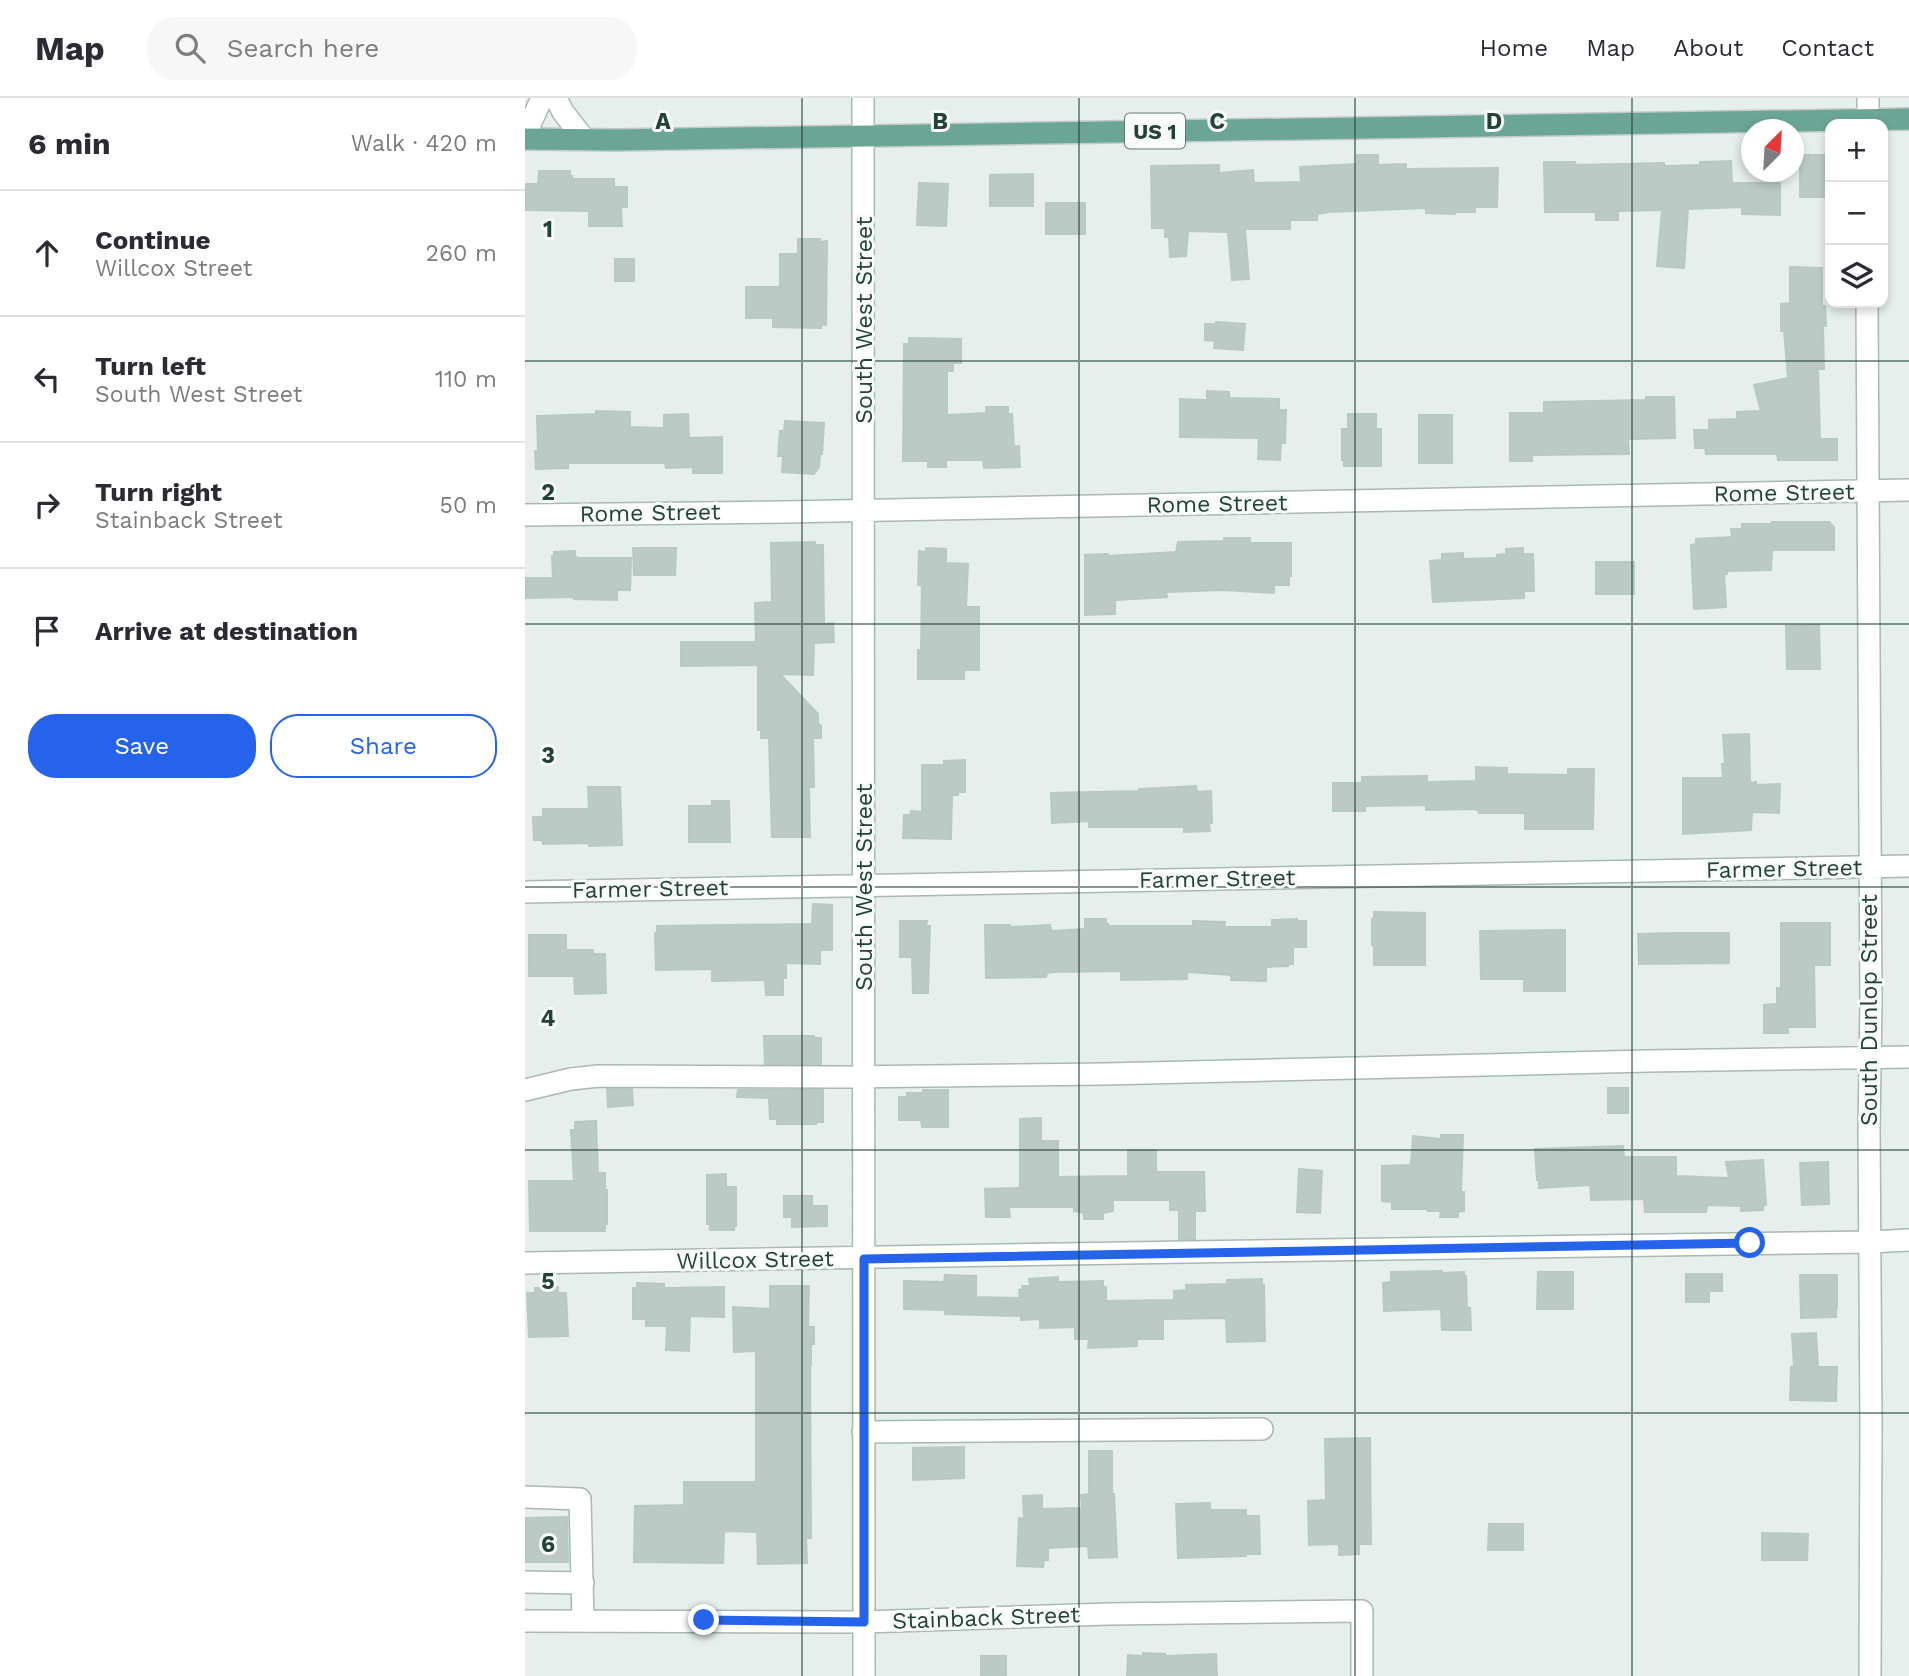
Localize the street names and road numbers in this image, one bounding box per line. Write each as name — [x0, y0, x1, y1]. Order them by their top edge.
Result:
road number: US 1 — [1125, 114, 1185, 148]
street label: South West Street — [851, 216, 878, 424]
street label: Rome Street — [1713, 478, 1855, 508]
street label: Rome Street — [1146, 489, 1288, 519]
street label: Rome Street — [579, 498, 721, 528]
street label: South West Street — [851, 783, 878, 991]
street label: Farmer Street — [1706, 854, 1863, 884]
street label: Farmer Street — [1139, 864, 1296, 894]
street label: Farmer Street — [572, 874, 729, 904]
street label: South Dunlop Street — [1856, 894, 1883, 1126]
street label: Willcox Street — [676, 1245, 834, 1275]
street label: Stainback Street — [892, 1601, 1081, 1635]

